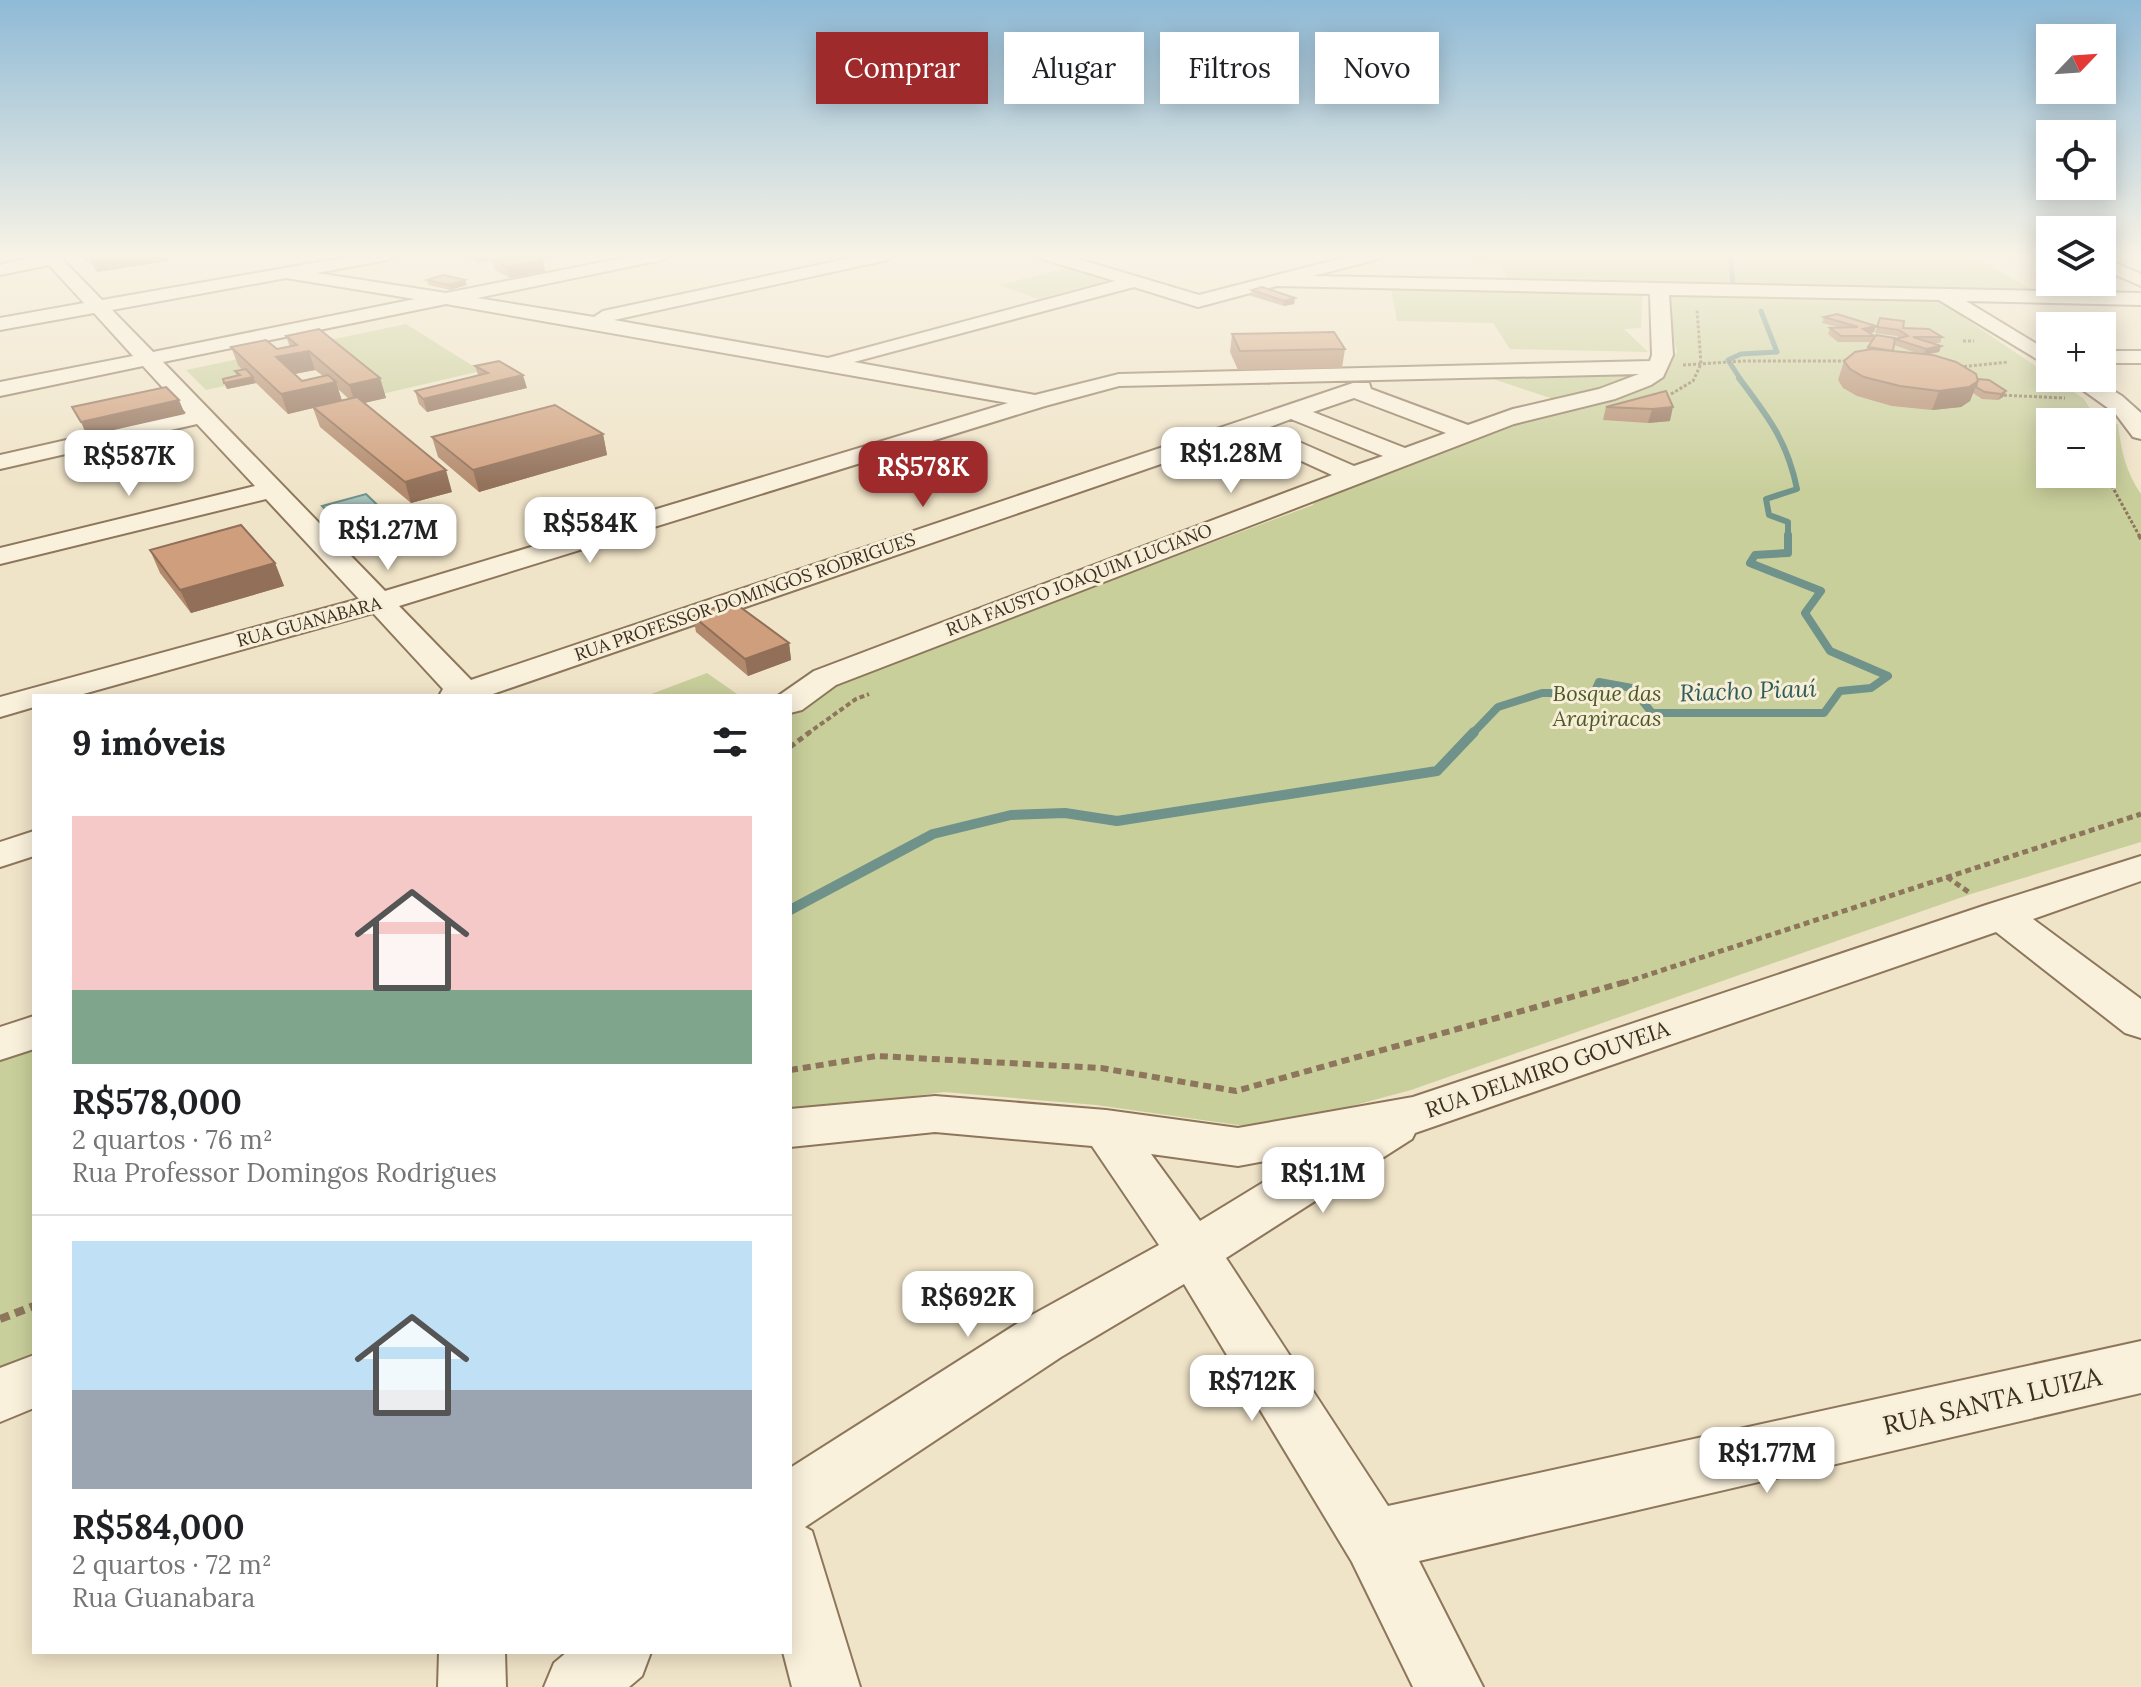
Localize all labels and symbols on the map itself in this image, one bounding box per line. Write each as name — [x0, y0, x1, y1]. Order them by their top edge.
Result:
north arrow — [2036, 24, 2116, 104]
pin: R$1.28M — [1157, 427, 1305, 495]
pin: R$587K — [64, 430, 194, 498]
pin: R$578K — [858, 441, 988, 509]
pin: R$584K — [525, 497, 655, 565]
pin: R$1.27M — [314, 504, 462, 572]
street label: RUA FAUSTO JOAQUIM LUCIANO — [943, 518, 1215, 641]
street label: RUA PROFESSOR DOMINGOS RODRIGUES — [571, 527, 918, 666]
street label: RUA GUANABARA — [234, 591, 384, 652]
water label: Riacho Piauí — [1679, 673, 1817, 708]
park label: Bosque das Arapiracas — [1552, 679, 1661, 732]
street label: RUA DELMIRO GOUVEIA — [1421, 1014, 1674, 1124]
pin: R$1.1M — [1258, 1147, 1388, 1215]
pin: R$692K — [903, 1271, 1033, 1339]
pin: R$712K — [1187, 1355, 1317, 1423]
street label: RUA SANTA LUIZA — [1879, 1359, 2105, 1442]
pin: R$1.77M — [1693, 1427, 1841, 1495]

